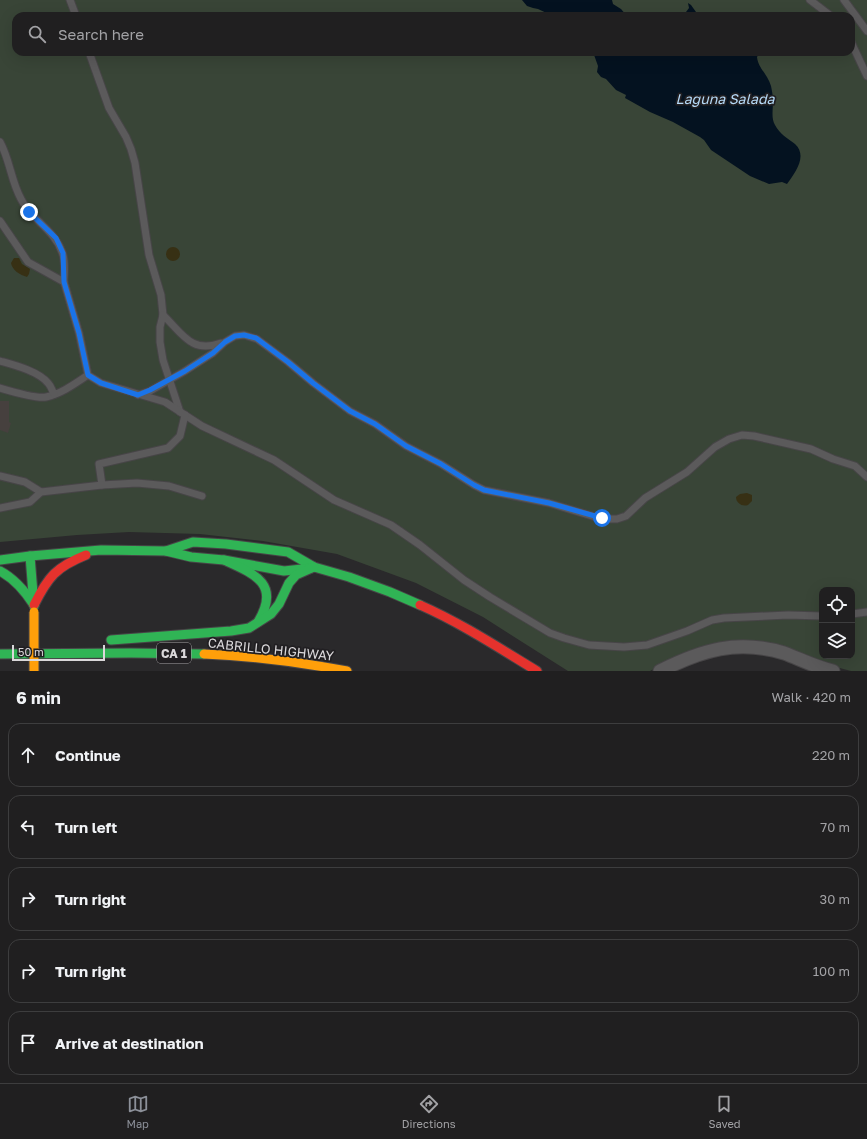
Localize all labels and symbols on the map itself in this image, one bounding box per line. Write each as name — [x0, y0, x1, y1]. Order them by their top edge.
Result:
water label: Laguna Salada — [676, 90, 776, 107]
route end — [20, 203, 38, 221]
route start — [593, 509, 611, 527]
street label: CABRILLO HIGHWAY — [207, 634, 335, 664]
scale bar — [12, 643, 105, 662]
road number: CA 1 — [157, 643, 191, 663]

